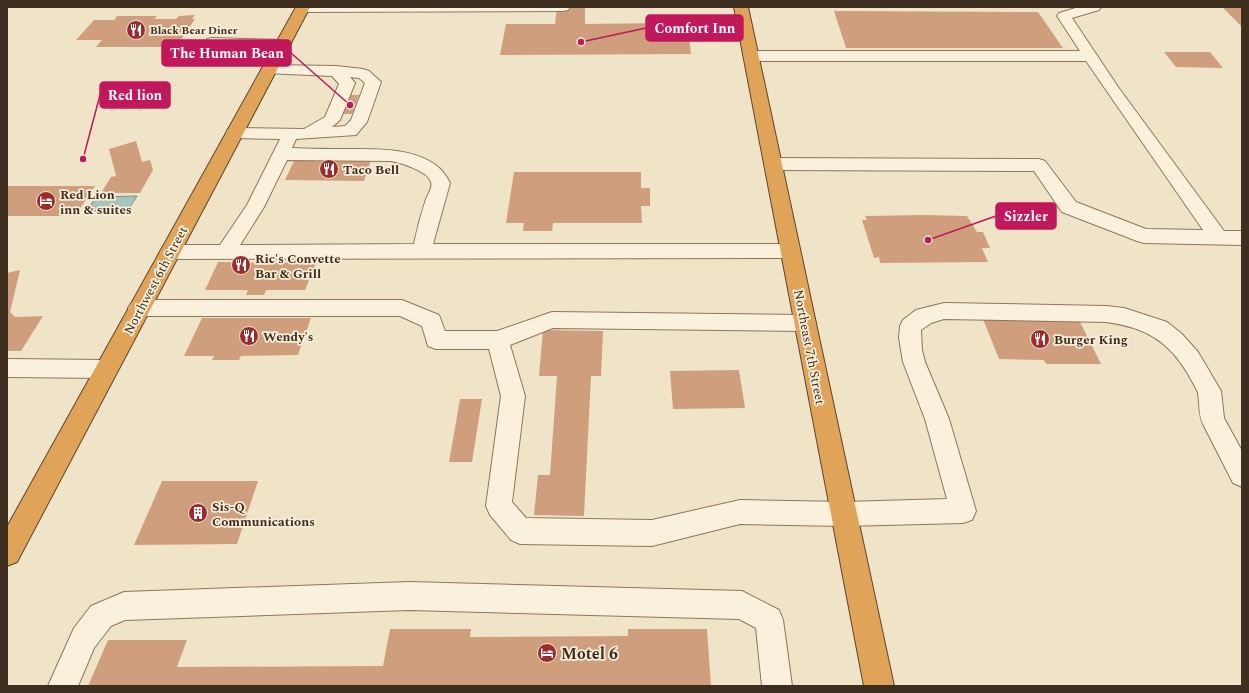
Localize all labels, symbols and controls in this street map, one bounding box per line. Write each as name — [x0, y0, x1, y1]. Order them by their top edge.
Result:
callout: Comfort Inn — [646, 15, 743, 41]
text: Comfort Inn — [655, 18, 736, 39]
restaurant icon: Black Bear Diner — [125, 19, 147, 41]
place label: Black Bear Diner — [150, 22, 238, 39]
callout: The Human Bean — [162, 40, 291, 66]
text: The Human Bean — [170, 43, 284, 64]
callout: Red lion — [100, 82, 170, 108]
text: Red lion — [108, 85, 163, 106]
restaurant icon: Taco Bell — [318, 158, 340, 180]
place label: Taco Bell — [343, 160, 399, 180]
place label: Red Lion inn & suites — [60, 185, 132, 220]
hotel icon: Red Lion inn & suites — [35, 190, 57, 212]
callout: Sizzler — [996, 203, 1056, 229]
text: Sizzler — [1004, 206, 1048, 227]
street label: Northwest 6th Street — [119, 222, 193, 338]
place label: Ric's Convette Bar & Grill — [255, 249, 341, 284]
restaurant icon: Ric's Convette Bar & Grill — [230, 254, 252, 276]
street label: Northeast 7th Street — [788, 288, 830, 407]
restaurant icon: Wendy's — [238, 325, 260, 347]
place label: Wendy's — [263, 327, 313, 347]
restaurant icon: Burger King — [1029, 328, 1051, 350]
place label: Burger King — [1054, 330, 1128, 350]
place label: Sis-Q Communications — [212, 497, 315, 532]
building icon: Sis-Q Communications — [187, 502, 209, 524]
hotel icon: Motel 6 — [536, 642, 558, 664]
place label: Motel 6 — [561, 642, 618, 666]

